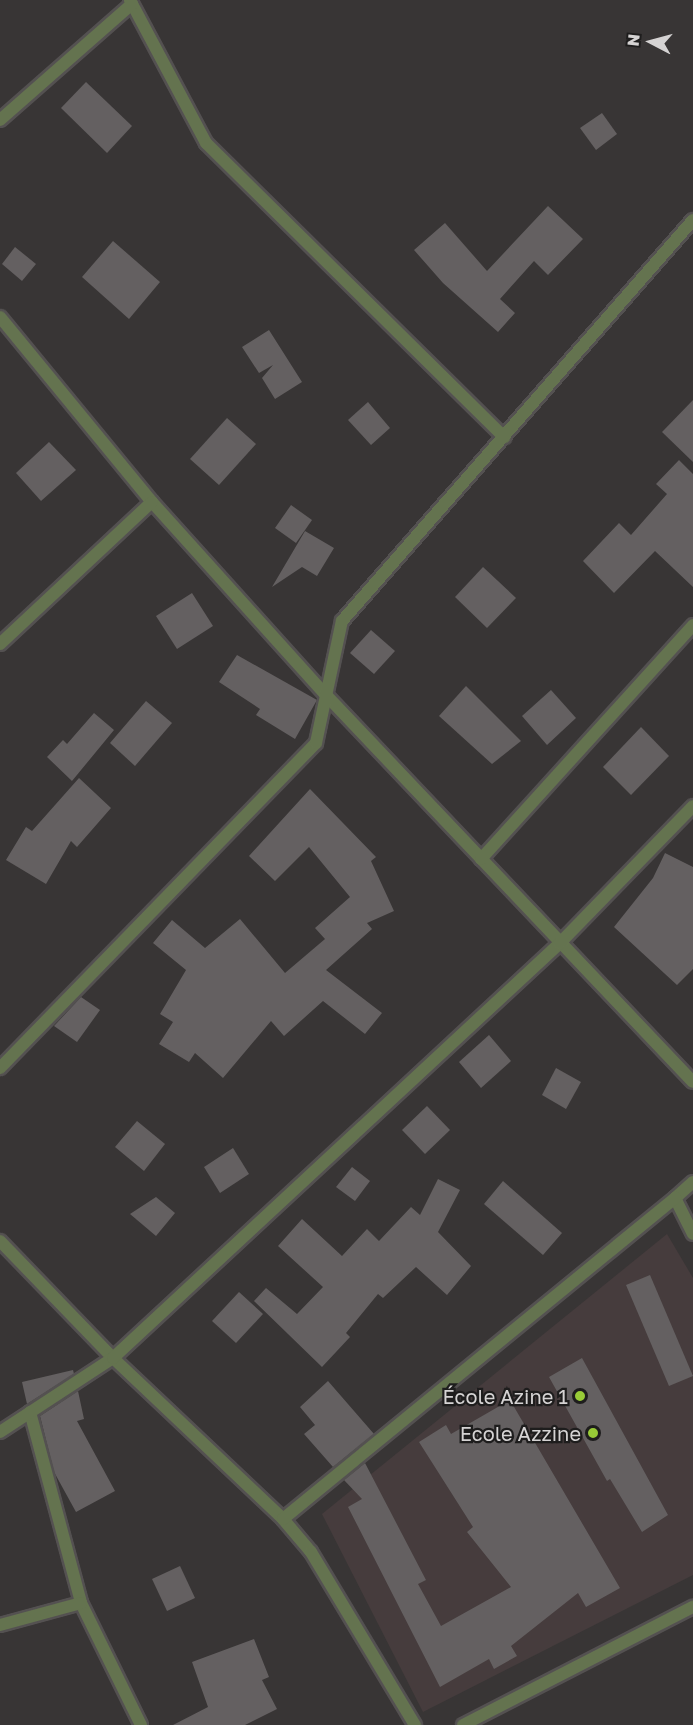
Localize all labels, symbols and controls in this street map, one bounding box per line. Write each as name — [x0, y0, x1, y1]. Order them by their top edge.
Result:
north arrow — [621, 12, 681, 72]
text: N — [623, 33, 644, 47]
place label: École Azine 1 — [443, 1384, 568, 1408]
marker: École Azine 1 — [573, 1389, 587, 1403]
place label: Ecole Azzine — [460, 1421, 581, 1445]
marker: Ecole Azzine — [586, 1426, 600, 1440]

